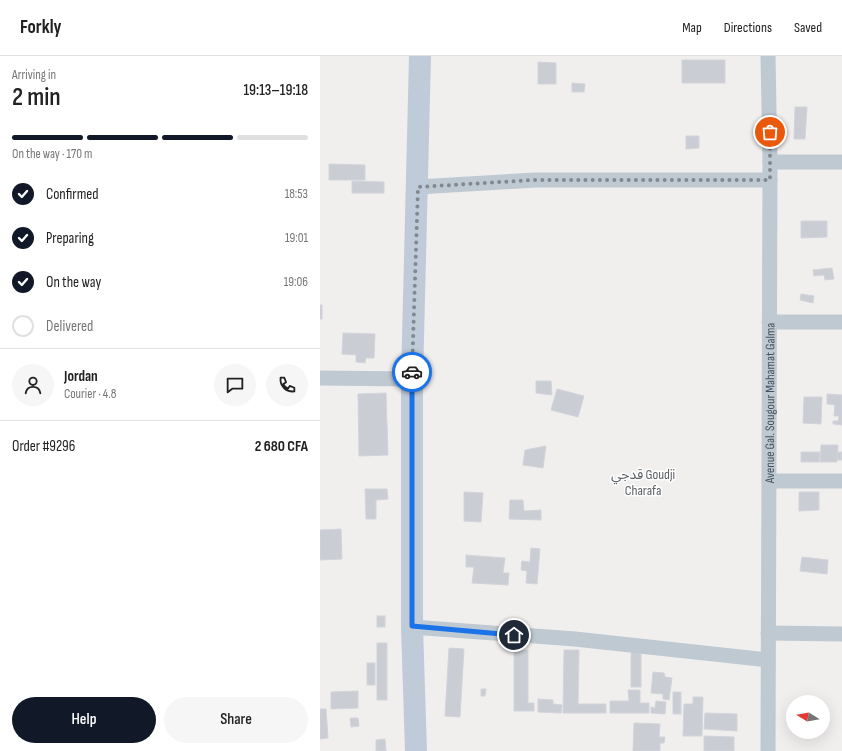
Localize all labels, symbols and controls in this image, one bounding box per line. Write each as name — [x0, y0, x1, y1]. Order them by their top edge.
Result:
text: Forkly — [20, 16, 61, 39]
text: Map — [682, 19, 702, 36]
text: Directions — [724, 19, 772, 36]
text: Saved — [794, 19, 822, 36]
text: Arriving in — [12, 67, 56, 83]
text: 19:13–19:18 — [243, 81, 308, 100]
text: 2 min — [12, 82, 61, 113]
pin — [753, 115, 787, 149]
icon: bag — [759, 121, 781, 143]
text: On the way · 170 m — [12, 146, 92, 162]
icon: check — [12, 183, 34, 205]
text: Confirmed — [46, 185, 99, 204]
text: 18:53 — [285, 186, 308, 202]
icon: check — [12, 227, 34, 249]
text: Preparing — [46, 229, 94, 248]
text: 19:01 — [285, 230, 308, 246]
icon: check — [12, 271, 34, 293]
text: On the way — [46, 273, 101, 292]
text: 19:06 — [284, 274, 308, 290]
text: Delivered — [46, 317, 93, 336]
street label: Avenue Gal. Sougour Mahamat Galma — [762, 323, 778, 484]
courier — [392, 352, 432, 392]
icon: car — [401, 361, 423, 383]
button: person — [12, 364, 54, 406]
button: chat — [214, 364, 256, 406]
button: phone — [266, 364, 308, 406]
text: Jordan — [64, 367, 98, 386]
text: Courier · 4.8 — [64, 386, 116, 402]
text: Order #9296 — [12, 437, 75, 456]
text: 2 680 CFA — [255, 437, 308, 456]
district label: قدجي Goudji Charafa — [611, 466, 675, 499]
pin — [497, 618, 531, 652]
icon: home — [503, 624, 525, 646]
north arrow — [786, 695, 830, 739]
map controls — [786, 695, 830, 739]
button: Help — [12, 697, 156, 743]
button: Share — [164, 697, 308, 743]

